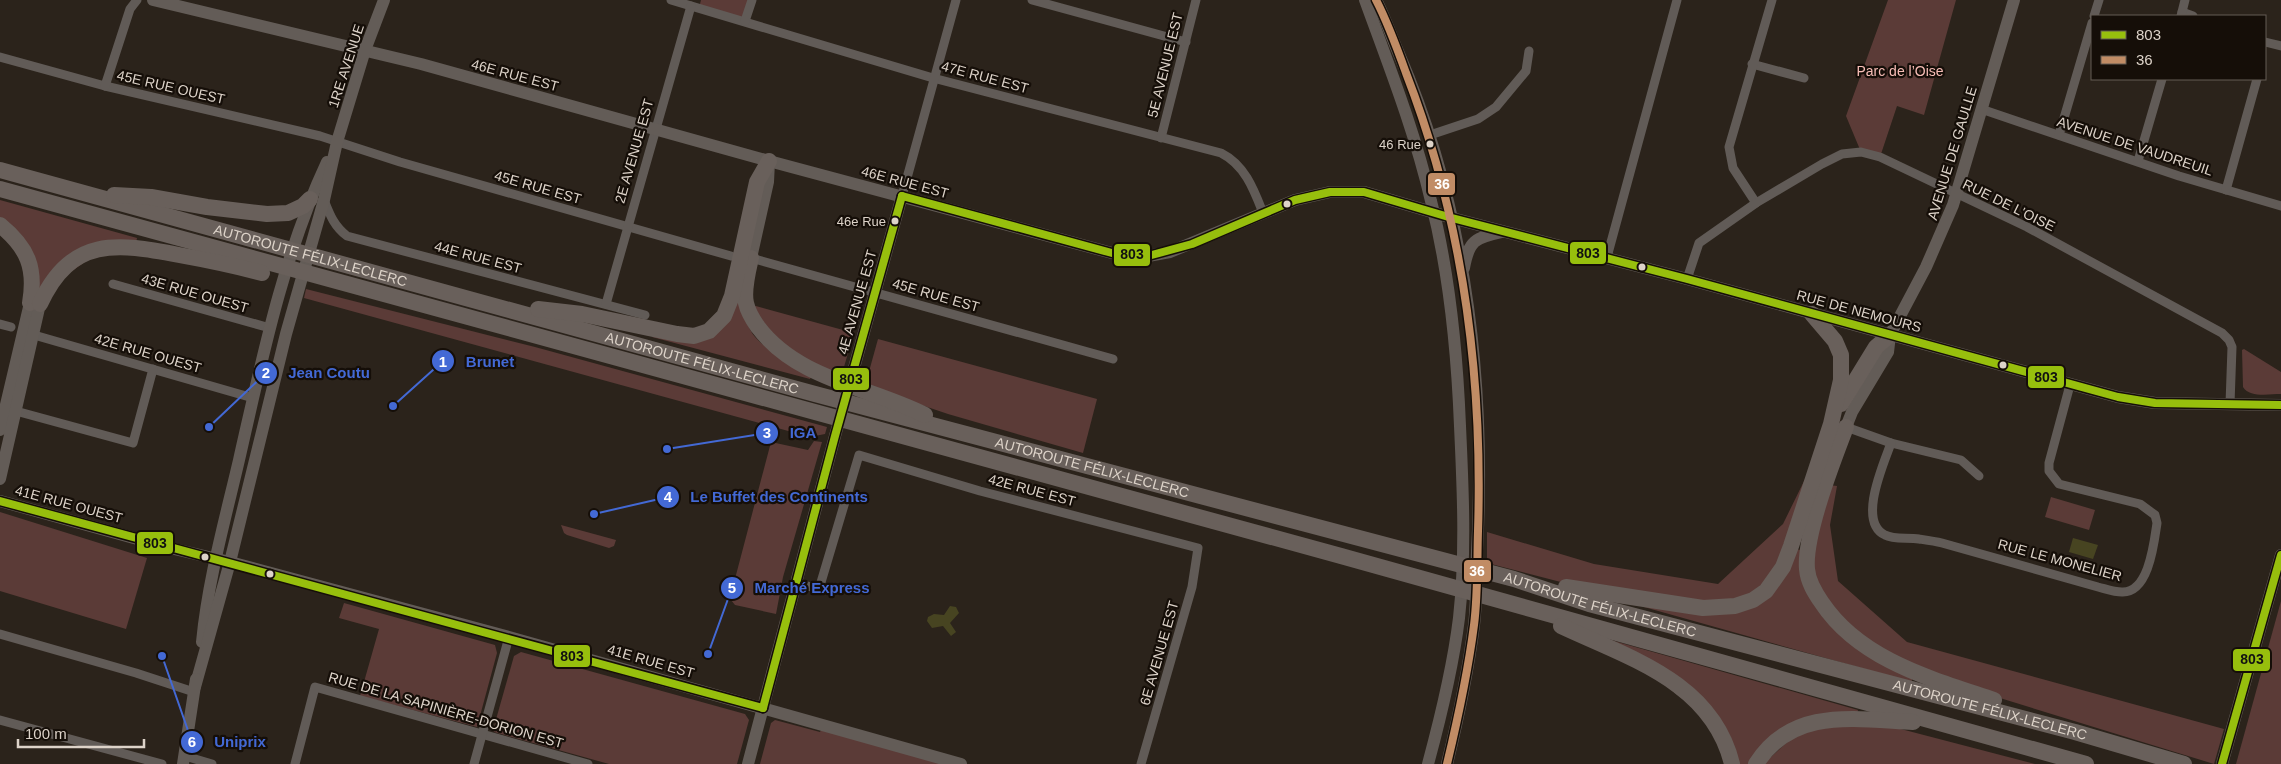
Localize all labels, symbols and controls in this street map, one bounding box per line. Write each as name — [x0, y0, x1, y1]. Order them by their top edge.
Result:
street label: 5E AVENUE EST — [1144, 10, 1186, 119]
legend — [2091, 15, 2266, 80]
street label: 1RE AVENUE — [325, 22, 367, 110]
text: 803 — [2136, 26, 2161, 43]
text: 36 — [2136, 51, 2153, 68]
street label: 46E RUE EST — [470, 56, 561, 94]
street label: 47E RUE EST — [940, 58, 1031, 96]
park label: Parc de l’Oise — [1856, 63, 1944, 79]
street label: 45E RUE OUEST — [115, 67, 227, 107]
street label: AVENUE DE GAULLE — [1924, 84, 1980, 222]
street label: 2E AVENUE EST — [611, 97, 657, 205]
street label: AVENUE DE VAUDREUIL — [2055, 113, 2215, 179]
place label: 46 Rue — [1379, 137, 1421, 152]
marker: 46 Rue — [1425, 139, 1435, 149]
street label: 46E RUE EST — [860, 163, 951, 201]
street label: 45E RUE EST — [493, 167, 584, 207]
line badge: 36 — [1427, 172, 1456, 196]
text: 36 — [1434, 176, 1450, 192]
street label: RUE DE L'OISE — [1960, 176, 2058, 234]
unlabelled marker — [1282, 199, 1292, 209]
place label: 46e Rue — [837, 214, 886, 229]
marker: 46e Rue — [890, 216, 900, 226]
street label: AUTOROUTE FÉLIX-LECLERC — [212, 221, 409, 290]
street label: 44E RUE EST — [433, 238, 524, 276]
line badge: 803 — [1569, 241, 1607, 265]
line badge: 803 — [1113, 243, 1151, 267]
text: 803 — [1576, 245, 1600, 261]
text: 803 — [1120, 246, 1144, 262]
street label: 4E AVENUE EST — [834, 248, 880, 356]
unlabelled marker — [1637, 262, 1647, 272]
street label: 43E RUE OUEST — [140, 270, 251, 316]
street label: 45E RUE EST — [891, 275, 982, 315]
street label: RUE DE NEMOURS — [1795, 287, 1923, 335]
street label: AUTOROUTE FÉLIX-LECLERC — [603, 329, 800, 397]
street label: 42E RUE OUEST — [93, 330, 204, 376]
callout: Brunet — [430, 346, 524, 376]
text: 1 — [439, 353, 447, 370]
text: Brunet — [466, 353, 514, 370]
callout: Jean Coutu — [253, 358, 380, 388]
unlabelled marker — [1998, 360, 2008, 370]
text: 2 — [262, 364, 270, 381]
text: Jean Coutu — [288, 364, 370, 381]
line badge: 803 — [2027, 365, 2065, 389]
line badge: 803 — [832, 367, 870, 391]
text: 803 — [2034, 369, 2058, 385]
text: 803 — [839, 371, 863, 387]
callout: IGA — [755, 418, 826, 448]
text: 3 — [763, 424, 771, 441]
text: IGA — [790, 424, 816, 441]
street label: AUTOROUTE FÉLIX-LECLERC — [994, 434, 1191, 501]
street label: 42E RUE EST — [987, 471, 1078, 509]
street label: 41E RUE OUEST — [14, 482, 125, 526]
callout: Le Buffet des Continents — [655, 482, 878, 512]
text: 4 — [664, 488, 673, 505]
text: Le Buffet des Continents — [690, 488, 868, 505]
line badge: 803 — [136, 531, 174, 555]
text: 803 — [143, 535, 167, 551]
street label: RUE LE MONELIER — [1996, 536, 2124, 584]
unlabelled marker — [200, 552, 210, 562]
line badge: 36 — [1463, 559, 1492, 583]
text: 36 — [1469, 563, 1485, 579]
unlabelled marker — [265, 569, 275, 579]
street label: AUTOROUTE FÉLIX-LECLERC — [1502, 569, 1698, 640]
callout: Marché Express — [719, 573, 879, 603]
text: 5 — [728, 579, 736, 596]
text: Marché Express — [754, 579, 870, 596]
street label: 6E AVENUE EST — [1136, 599, 1182, 707]
street label: 41E RUE EST — [606, 641, 697, 681]
line badge: 803 — [553, 644, 591, 668]
text: 803 — [560, 648, 584, 664]
line badge: 803 — [2232, 648, 2271, 672]
text: 803 — [2240, 651, 2264, 667]
street label: RUE DE LA SAPINIÈRE-DORION EST — [327, 669, 566, 751]
street label: AUTOROUTE FÉLIX-LECLERC — [1891, 676, 2089, 743]
scale bar — [18, 716, 144, 748]
text: 100 m — [25, 725, 67, 742]
callout: Uniprix — [180, 727, 276, 757]
text: 6 — [188, 733, 196, 750]
text: Uniprix — [214, 733, 266, 750]

